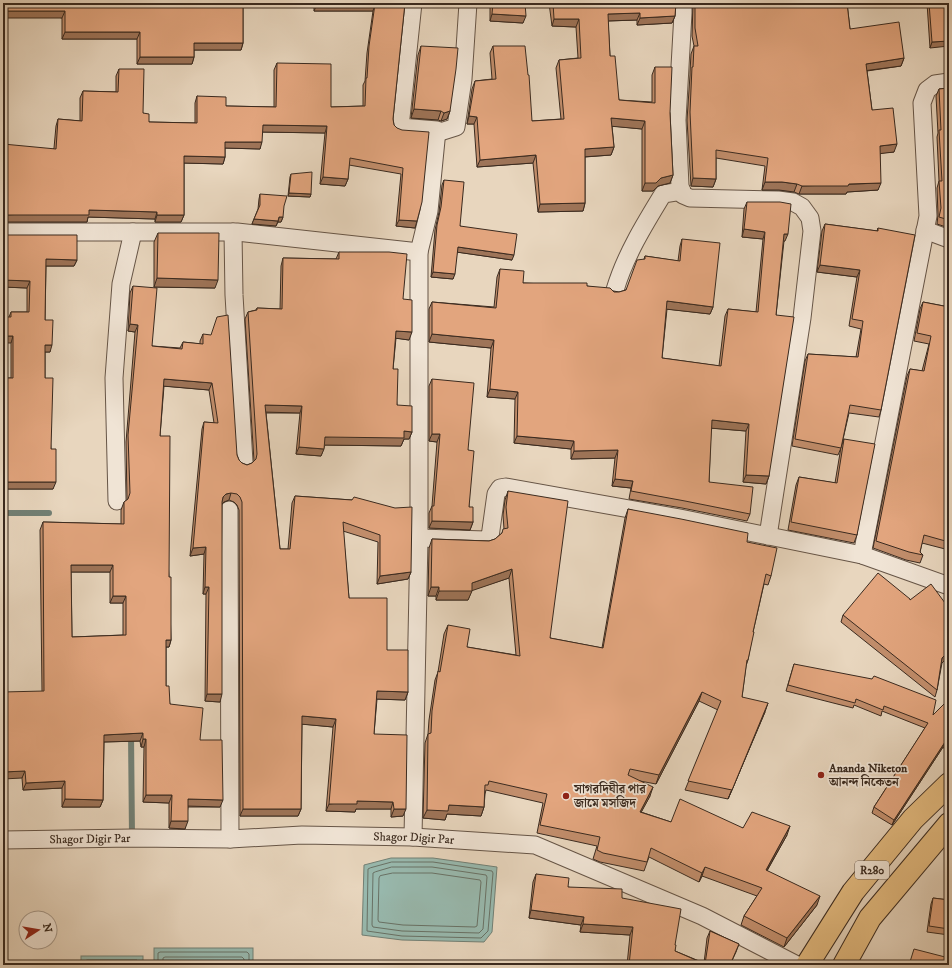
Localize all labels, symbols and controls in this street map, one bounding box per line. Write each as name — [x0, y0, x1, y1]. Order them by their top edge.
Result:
place label: Ananda Niketon আনন্দ নিকেতন — [828, 761, 908, 790]
marker: Ananda Niketon আনন্দ নিকেতন — [816, 770, 826, 780]
place label: সাগরদিঘীর পার জামে মসজিদ — [573, 781, 646, 811]
marker: সাগরদিঘীর পার জামে মসজিদ — [561, 791, 571, 801]
street label: Shagor Digir Par — [373, 829, 455, 848]
street label: Shagor Digir Par — [49, 831, 131, 847]
road number: R280 — [855, 861, 889, 879]
north arrow — [18, 910, 58, 950]
text: N — [39, 922, 55, 934]

